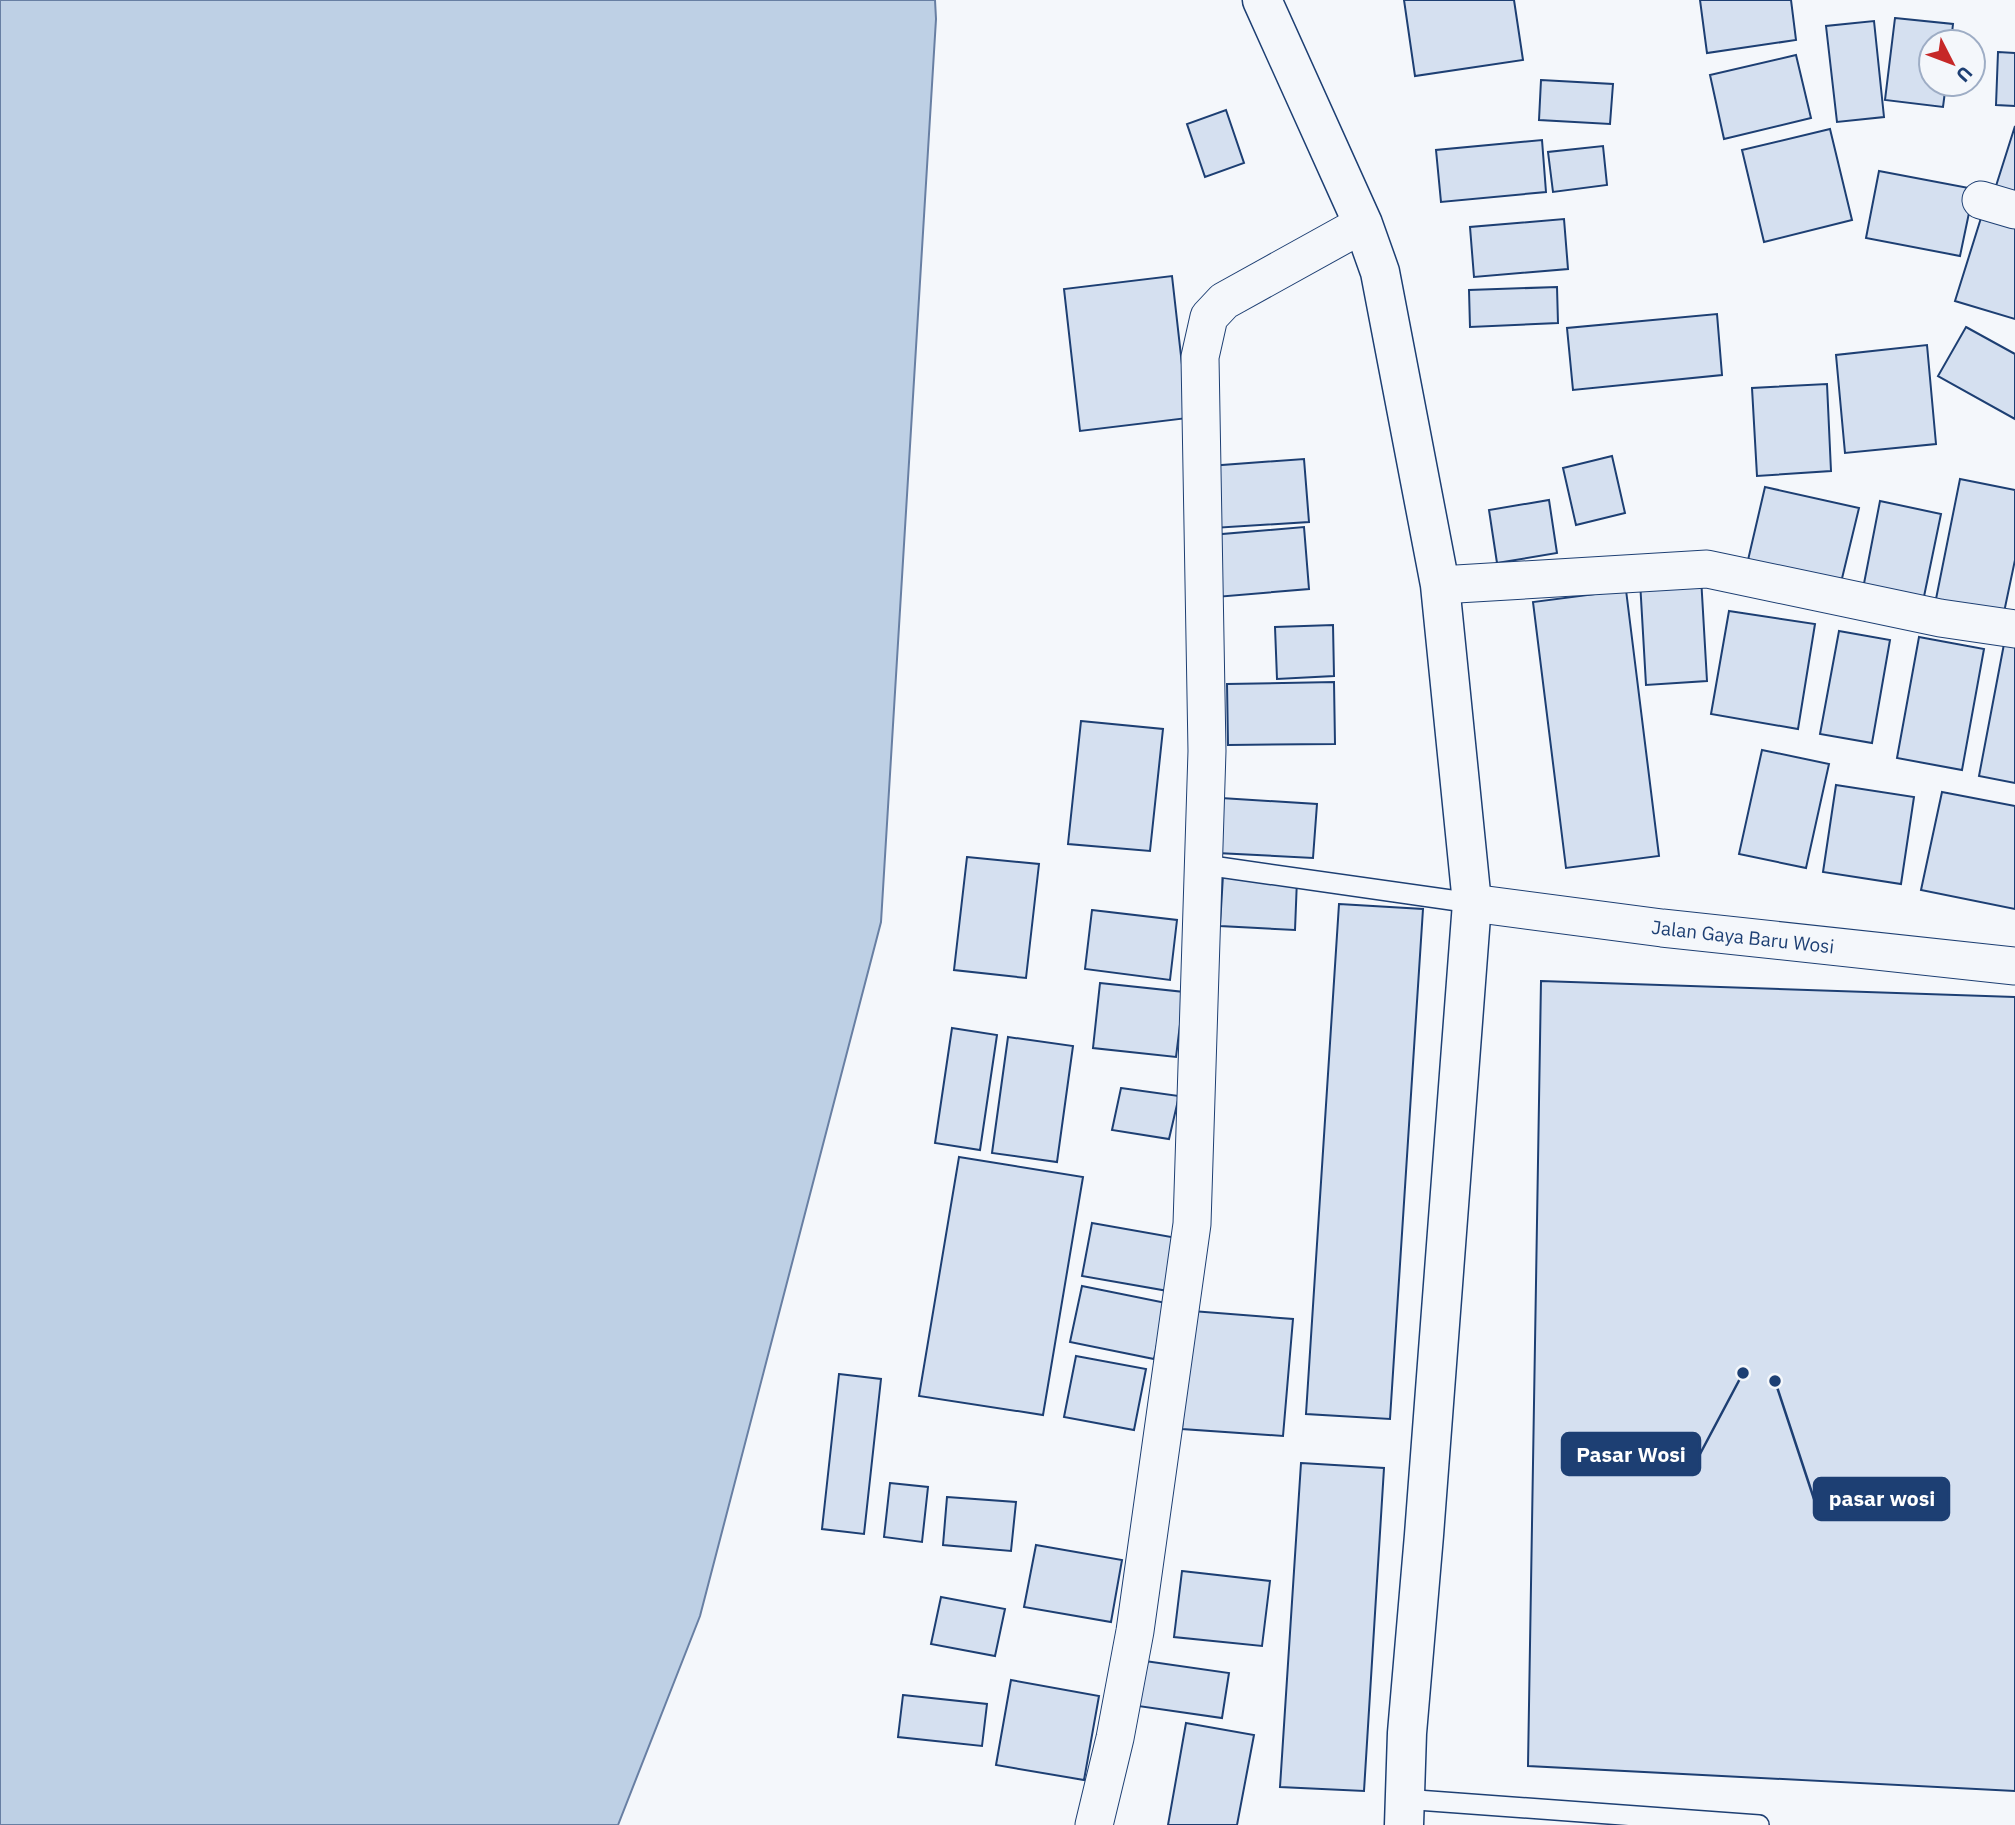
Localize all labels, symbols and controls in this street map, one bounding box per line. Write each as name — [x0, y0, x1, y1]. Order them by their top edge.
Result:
north arrow — [1917, 28, 1987, 98]
text: U — [1951, 61, 1978, 87]
street label: Jalan Gaya Baru Wosi — [1650, 915, 1836, 958]
callout: Pasar Wosi — [1562, 1433, 1700, 1475]
text: Pasar Wosi — [1576, 1440, 1686, 1468]
callout: pasar wosi — [1814, 1478, 1949, 1520]
text: pasar wosi — [1829, 1484, 1935, 1512]

